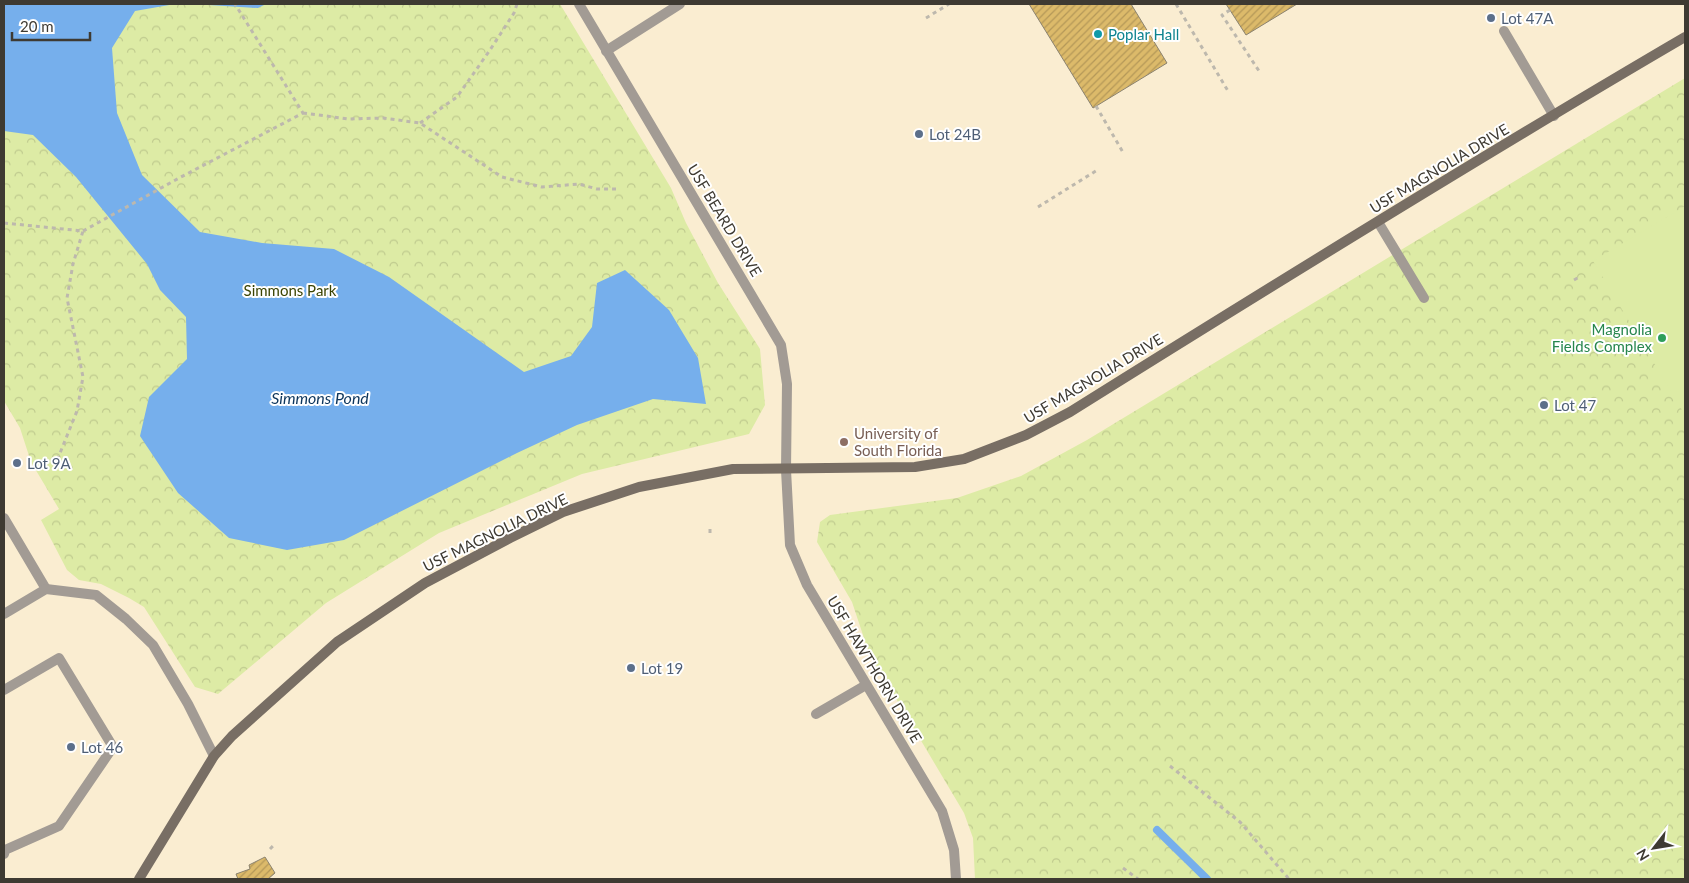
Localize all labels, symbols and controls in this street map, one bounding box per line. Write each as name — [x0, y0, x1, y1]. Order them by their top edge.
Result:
place label: Lot 47A — [1501, 9, 1554, 27]
scale bar — [12, 10, 90, 42]
marker: Lot 47A — [1485, 12, 1497, 24]
text: 20 m — [20, 17, 54, 35]
place label: Poplar Hall — [1108, 25, 1179, 43]
marker: Poplar Hall — [1092, 28, 1104, 40]
street label: USF MAGNOLIA DRIVE — [1366, 119, 1512, 217]
place label: Lot 24B — [929, 125, 981, 143]
marker: Lot 24B — [913, 128, 925, 140]
street label: USF BEARD DRIVE — [684, 160, 766, 280]
park label: Simmons Park — [244, 281, 337, 299]
place label: Magnolia Fields Complex — [1552, 320, 1653, 355]
street label: USF MAGNOLIA DRIVE — [1020, 329, 1166, 427]
marker: Magnolia Fields Complex — [1656, 332, 1668, 344]
water label: Simmons Pond — [271, 388, 369, 407]
place label: Lot 47 — [1554, 396, 1596, 414]
marker: Lot 47 — [1538, 399, 1550, 411]
place label: University of South Florida — [854, 424, 942, 459]
marker: University of South Florida — [838, 436, 850, 448]
place label: Lot 9A — [27, 454, 71, 472]
marker: Lot 9A — [11, 457, 23, 469]
street label: USF MAGNOLIA DRIVE — [420, 489, 570, 575]
street label: USF HAWTHORN DRIVE — [824, 592, 926, 746]
place label: Lot 19 — [641, 659, 683, 677]
marker: Lot 19 — [625, 662, 637, 674]
place label: Lot 46 — [81, 738, 123, 756]
marker: Lot 46 — [65, 741, 77, 753]
north arrow — [1629, 823, 1679, 873]
text: N — [1632, 846, 1652, 864]

